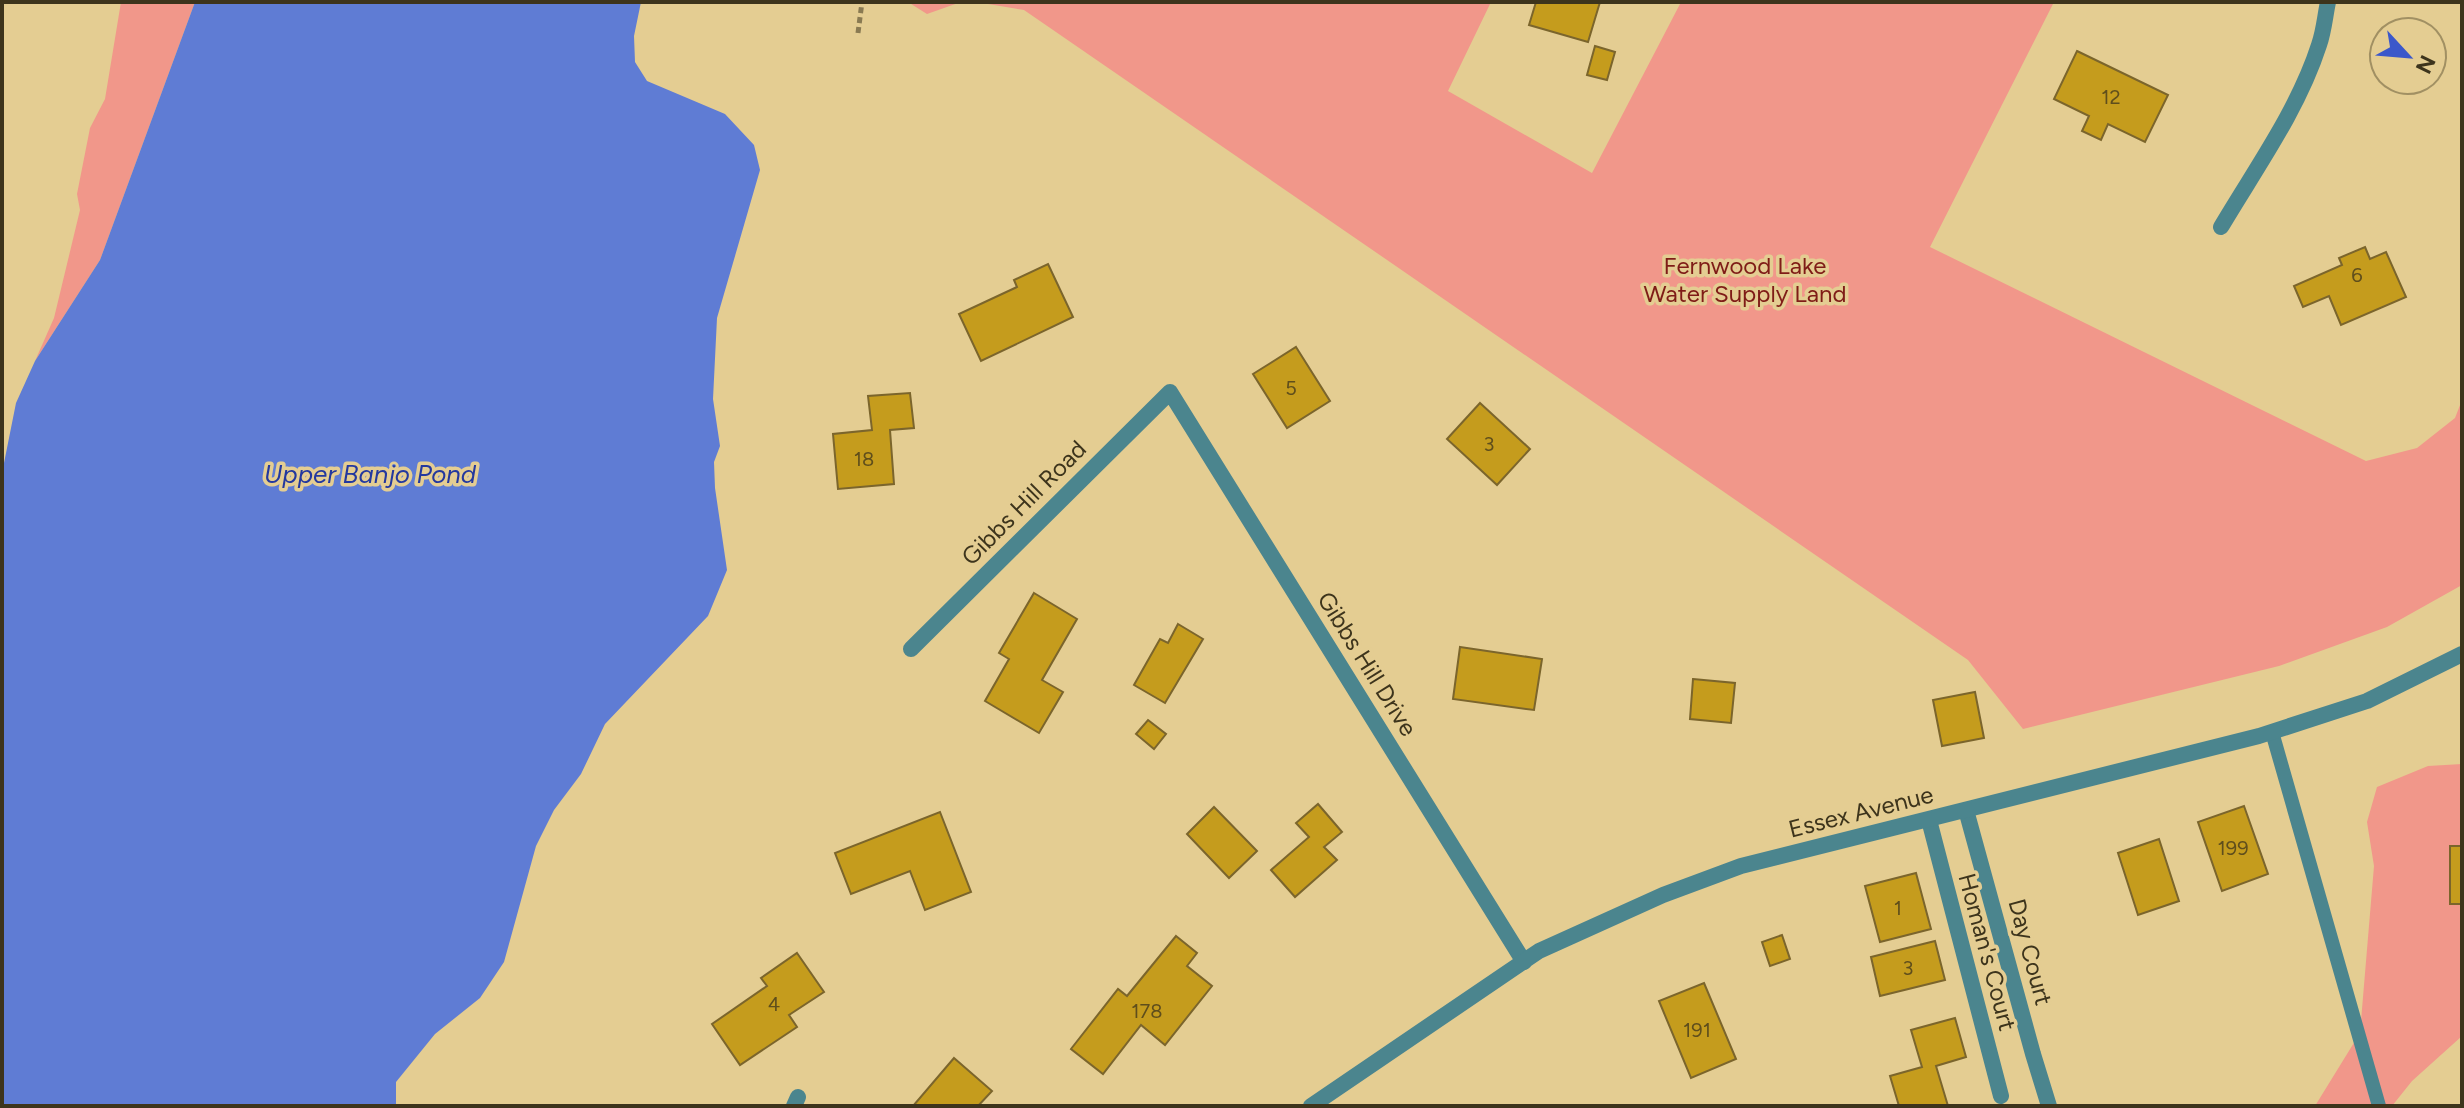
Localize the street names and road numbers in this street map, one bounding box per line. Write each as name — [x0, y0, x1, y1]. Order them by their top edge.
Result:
street label: Gibbs Hill Road — [955, 434, 1092, 571]
street label: Gibbs Hill Drive — [1312, 586, 1423, 741]
street label: Essex Avenue — [1786, 780, 1936, 843]
street label: Homan's Court — [1953, 870, 2022, 1034]
street label: Day Court — [2002, 896, 2059, 1008]

